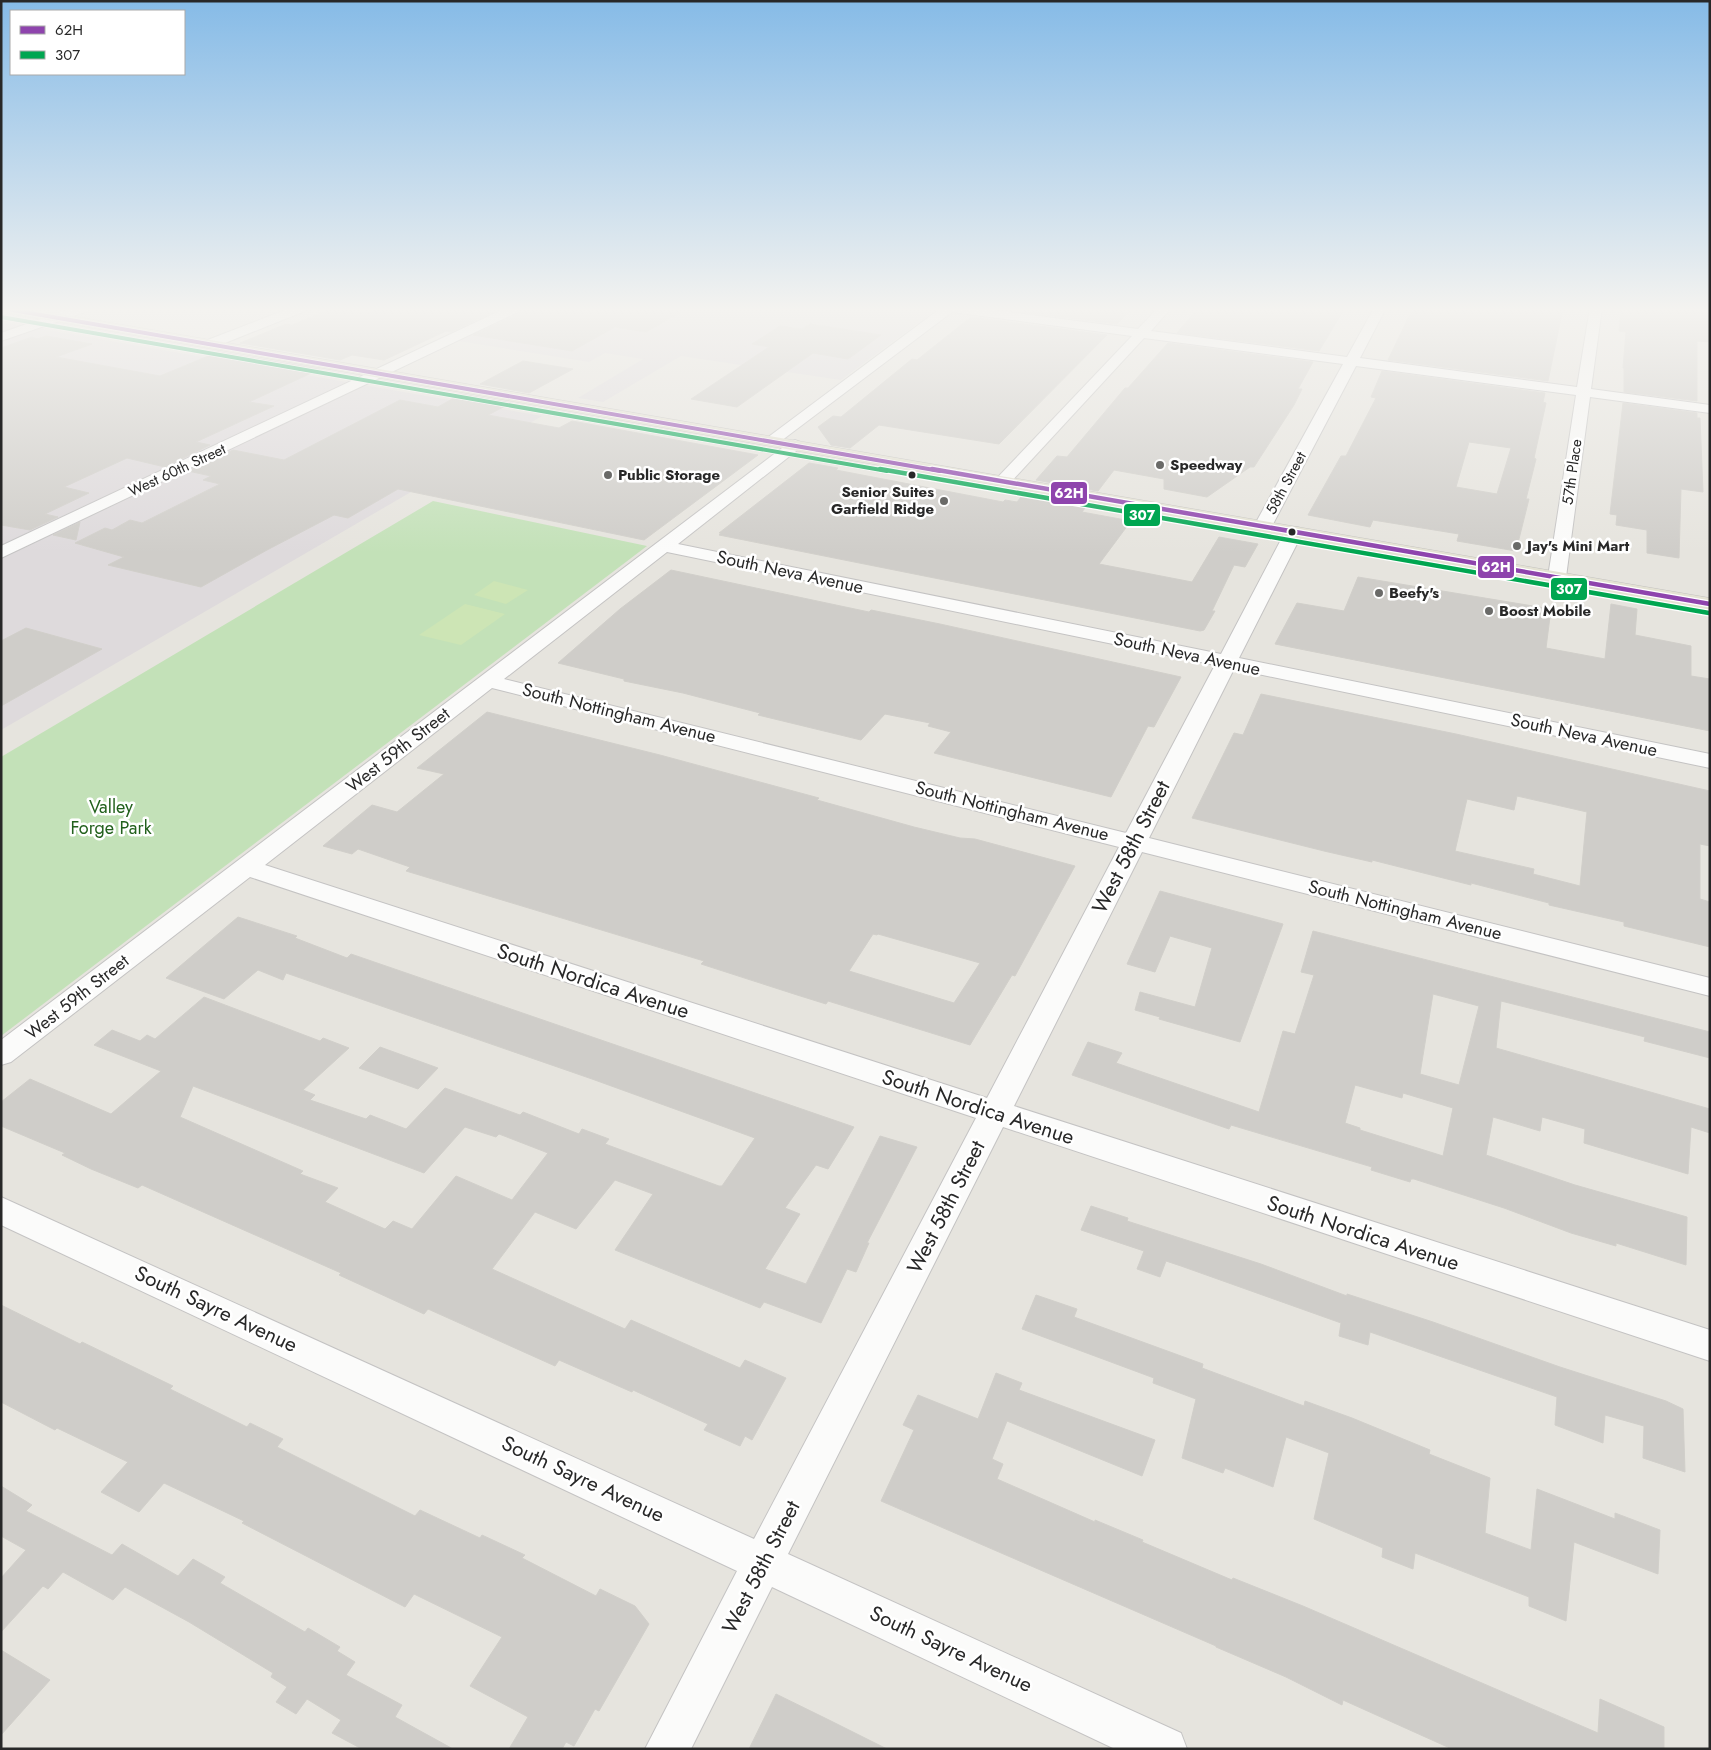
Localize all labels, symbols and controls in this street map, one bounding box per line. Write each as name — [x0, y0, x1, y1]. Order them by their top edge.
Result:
legend — [10, 10, 185, 75]
text: 62H — [55, 19, 83, 41]
text: 307 — [55, 44, 80, 66]
street label: 57th Place — [1557, 437, 1588, 506]
street label: West 60th Street — [125, 438, 230, 502]
street label: 58th Street — [1260, 447, 1312, 518]
place label: Speedway — [1170, 454, 1243, 476]
marker: Speedway — [1154, 459, 1166, 471]
place label: Public Storage — [618, 464, 720, 486]
marker: Public Storage — [602, 469, 614, 481]
unlabelled marker — [907, 470, 917, 480]
place label: Senior Suites Garfield Ridge — [831, 481, 934, 520]
line badge: 62H — [1050, 481, 1088, 505]
text: 62H — [1054, 483, 1084, 503]
marker: Senior Suites Garfield Ridge — [938, 495, 950, 507]
line badge: 307 — [1123, 503, 1161, 527]
text: 307 — [1129, 505, 1156, 525]
unlabelled marker — [1287, 527, 1297, 537]
place label: Jay's Mini Mart — [1524, 535, 1630, 557]
marker: Jay's Mini Mart — [1511, 540, 1523, 552]
street label: South Neva Avenue — [714, 544, 866, 600]
line badge: 62H — [1477, 555, 1515, 579]
text: 62H — [1481, 557, 1511, 577]
line badge: 307 — [1550, 577, 1588, 601]
text: 307 — [1556, 579, 1583, 599]
place label: Beefy's — [1389, 582, 1439, 604]
marker: Beefy's — [1373, 587, 1385, 599]
place label: Boost Mobile — [1499, 600, 1591, 622]
marker: Boost Mobile — [1483, 605, 1495, 617]
street label: South Neva Avenue — [1111, 626, 1263, 682]
street label: South Nottingham Avenue — [519, 676, 719, 750]
street label: West 59th Street — [341, 701, 456, 799]
street label: South Neva Avenue — [1508, 707, 1660, 763]
street label: South Nottingham Avenue — [912, 774, 1112, 848]
street label: West 58th Street — [1085, 775, 1177, 919]
park label: Valley Forge Park — [70, 794, 152, 841]
street label: South Nottingham Avenue — [1305, 873, 1505, 947]
street label: South Nordica Avenue — [493, 936, 693, 1026]
street label: West 59th Street — [20, 948, 135, 1046]
street label: South Nordica Avenue — [878, 1062, 1078, 1152]
street label: West 58th Street — [900, 1135, 992, 1279]
street label: South Nordica Avenue — [1263, 1188, 1463, 1278]
street label: South Sayre Avenue — [130, 1258, 302, 1360]
street label: South Sayre Avenue — [497, 1428, 669, 1530]
street label: West 58th Street — [715, 1495, 807, 1639]
street label: South Sayre Avenue — [865, 1598, 1037, 1700]

